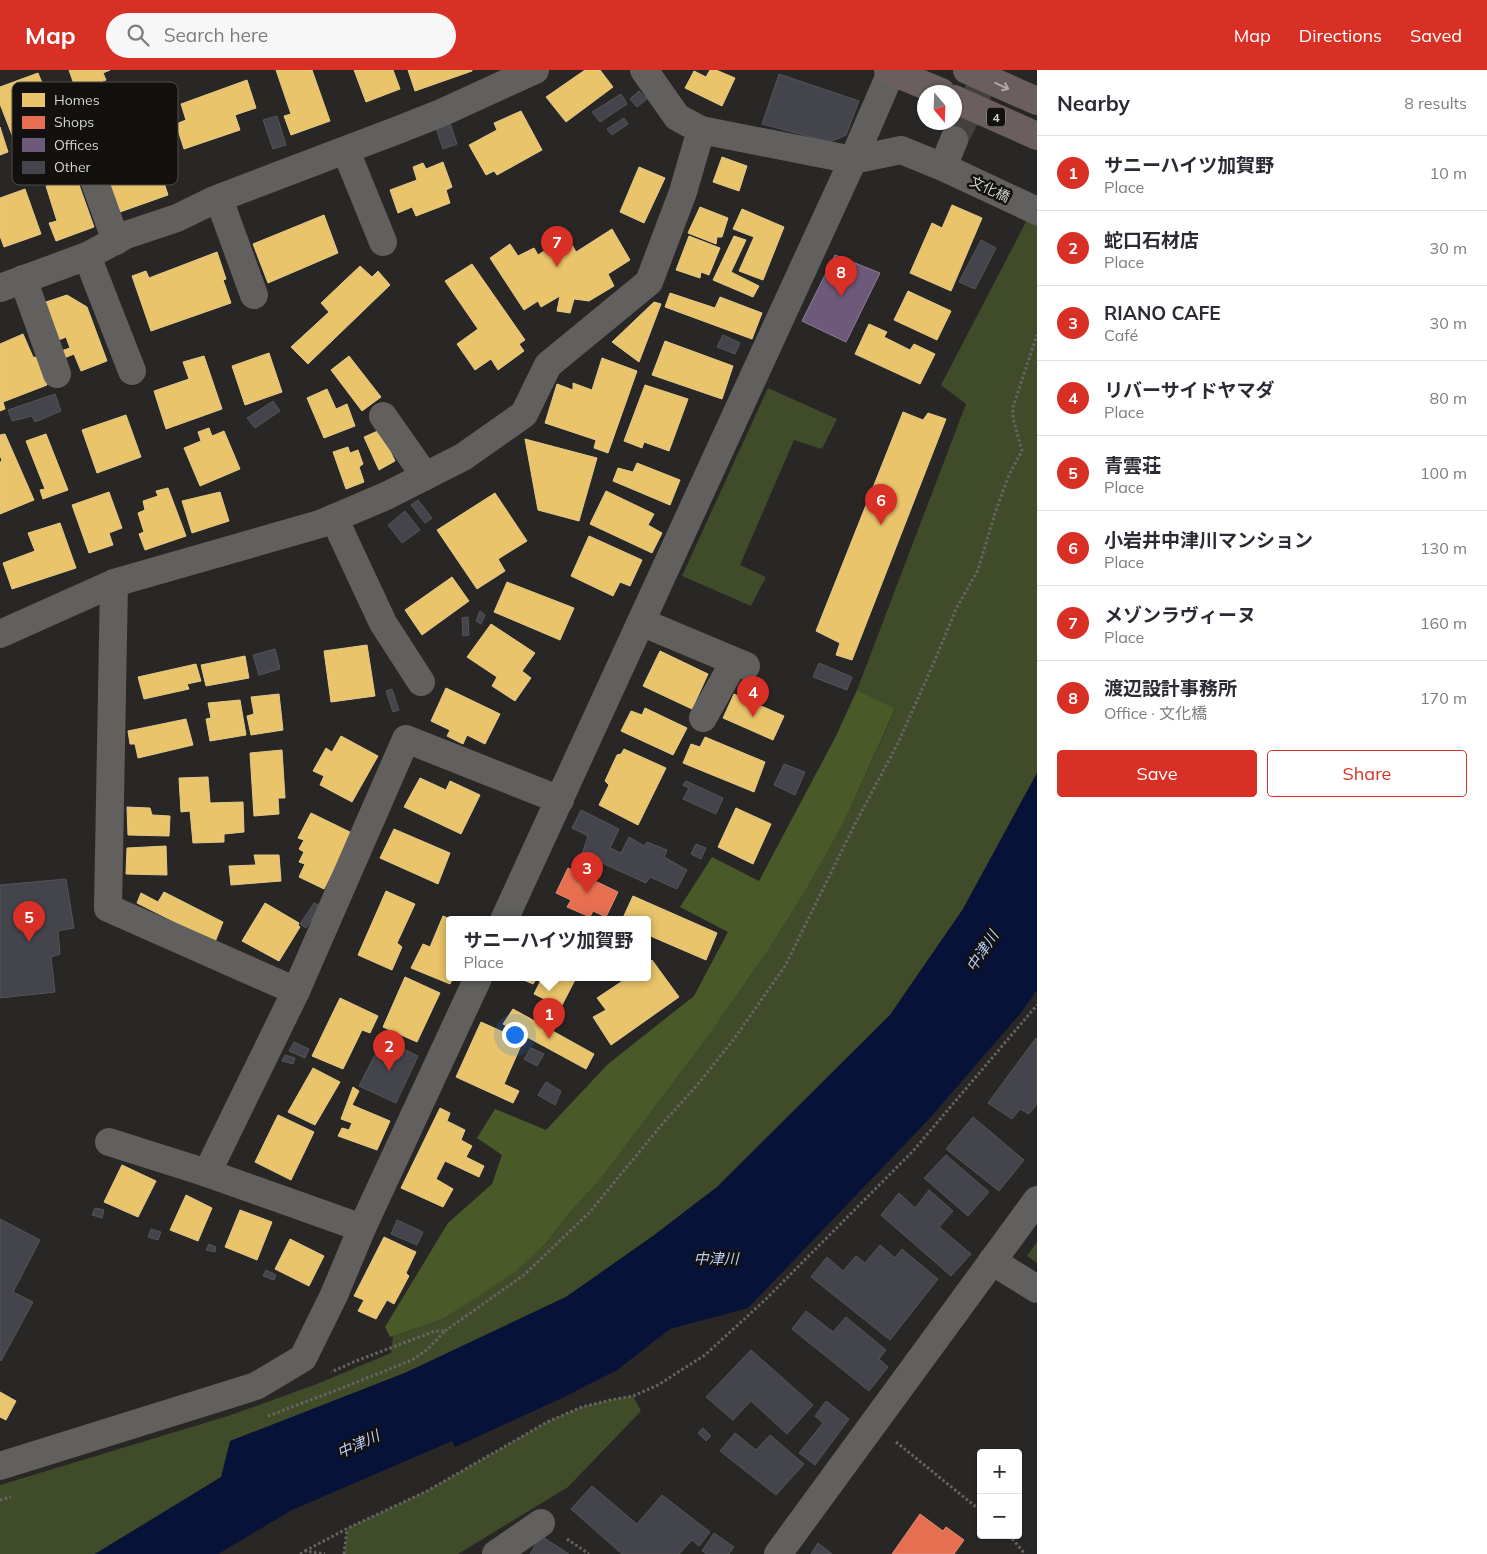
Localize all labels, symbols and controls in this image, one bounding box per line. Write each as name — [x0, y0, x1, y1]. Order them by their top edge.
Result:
search box — [106, 13, 456, 58]
text: Map — [25, 20, 76, 50]
icon: search — [124, 21, 152, 49]
text: Search here — [164, 23, 268, 47]
text: Map — [1234, 24, 1271, 47]
text: Directions — [1299, 24, 1382, 47]
text: Saved — [1410, 24, 1462, 47]
one-way arrow — [994, 81, 1009, 91]
legend — [12, 82, 178, 185]
north arrow — [917, 85, 962, 130]
text: Nearby — [1057, 90, 1130, 116]
text: Homes — [54, 91, 100, 109]
text: 8 results — [1404, 93, 1467, 113]
road number: 4 — [987, 108, 1005, 126]
text: Shops — [54, 113, 94, 131]
text: Offices — [54, 136, 99, 154]
text: サニーハイツ加賀野 — [1104, 153, 1274, 177]
text: Other — [54, 158, 92, 176]
text: 1 — [1068, 163, 1078, 183]
text: 10 m — [1430, 163, 1467, 183]
street label: 文化橋 — [967, 172, 1013, 206]
text: Place — [1104, 177, 1144, 197]
pin: 7 — [541, 226, 573, 267]
text: 蛇口石材店 — [1104, 228, 1199, 252]
text: 2 — [1068, 238, 1078, 258]
text: 30 m — [1430, 238, 1467, 258]
text: Place — [1104, 252, 1144, 272]
pin: 8 — [825, 256, 857, 297]
text: RIANO CAFE — [1104, 301, 1221, 325]
text: 3 — [1068, 313, 1078, 333]
text: 30 m — [1430, 313, 1467, 333]
text: Café — [1104, 325, 1138, 345]
text: リバーサイドヤマダ — [1104, 378, 1275, 402]
text: 4 — [1068, 388, 1078, 408]
text: 80 m — [1430, 388, 1467, 408]
text: Place — [1104, 402, 1144, 422]
text: 青雲荘 — [1104, 453, 1161, 477]
text: 5 — [1068, 463, 1078, 483]
text: 100 m — [1420, 463, 1467, 483]
text: Place — [1104, 477, 1144, 497]
pin: 6 — [865, 484, 897, 525]
text: 小岩井中津川マンション — [1104, 528, 1313, 552]
text: 6 — [1068, 538, 1078, 558]
text: 130 m — [1420, 538, 1467, 558]
text: Place — [1104, 552, 1144, 572]
text: メゾンラヴィーヌ — [1104, 603, 1256, 627]
text: 7 — [1068, 613, 1078, 633]
text: 160 m — [1420, 613, 1467, 633]
text: Place — [1104, 627, 1144, 647]
pin: 4 — [737, 676, 769, 717]
text: 渡辺設計事務所 — [1104, 676, 1237, 700]
text: 8 — [1068, 688, 1078, 708]
text: 170 m — [1420, 688, 1467, 708]
text: Office · 文化橋 — [1104, 703, 1207, 723]
button: Save — [1057, 750, 1257, 797]
button: Share — [1267, 750, 1467, 797]
pin: 3 — [571, 852, 603, 893]
pin: 5 — [13, 901, 45, 942]
popup — [446, 916, 651, 981]
water label: 中津川 — [962, 925, 1003, 975]
text: サニーハイツ加賀野 — [463, 928, 634, 952]
text: Place — [463, 952, 504, 972]
pin: 1 — [533, 998, 565, 1039]
your location — [502, 1022, 528, 1048]
pin: 2 — [373, 1030, 405, 1071]
water label: 中津川 — [693, 1249, 740, 1268]
water label: 中津川 — [334, 1425, 384, 1462]
map controls — [977, 1449, 1022, 1539]
button: + — [977, 1449, 1022, 1494]
button: − — [977, 1494, 1022, 1539]

